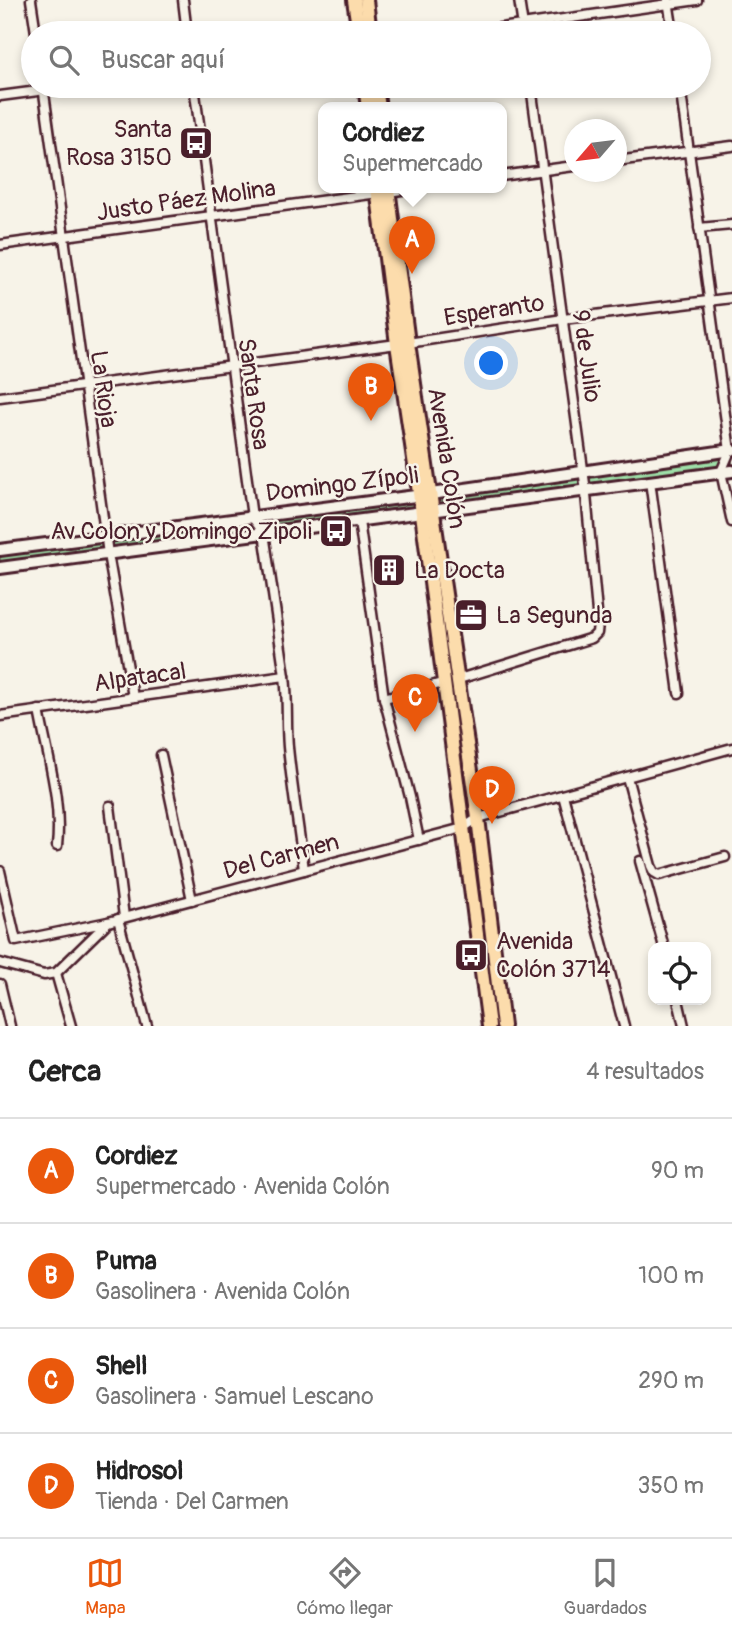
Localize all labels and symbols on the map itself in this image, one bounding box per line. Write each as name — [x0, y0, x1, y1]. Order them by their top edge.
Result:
place label: Santa Rosa 3150 — [66, 115, 172, 172]
north arrow — [564, 119, 627, 182]
bus stop icon: Santa Rosa 3150 — [177, 124, 215, 162]
street label: Justo Páez Molina — [95, 174, 278, 227]
pin: A — [389, 216, 435, 274]
street label: Esperanto — [442, 288, 546, 333]
street label: 9 de Julio — [566, 308, 607, 404]
street label: Santa Rosa — [231, 336, 276, 452]
your location — [474, 346, 508, 380]
street label: La Rioja — [84, 349, 123, 430]
pin: B — [348, 363, 394, 421]
street label: Avenida Colón — [421, 385, 472, 531]
street label: Domingo Zípoli — [264, 461, 420, 508]
bus stop icon: Av Colon y Domingo Zipoli — [317, 512, 355, 550]
place label: Av Colon y Domingo Zipoli — [50, 517, 312, 546]
building icon: La Docta — [370, 551, 408, 589]
place label: La Docta — [414, 556, 505, 585]
office icon: La Segunda — [452, 596, 490, 634]
place label: La Segunda — [496, 601, 612, 630]
street label: Alpatacal — [92, 657, 188, 698]
pin: C — [392, 674, 438, 732]
pin: D — [469, 766, 515, 824]
street label: Del Carmen — [220, 827, 342, 886]
place label: Avenida Colón 3714 — [496, 927, 611, 984]
bus stop icon: Avenida Colón 3714 — [452, 936, 490, 974]

